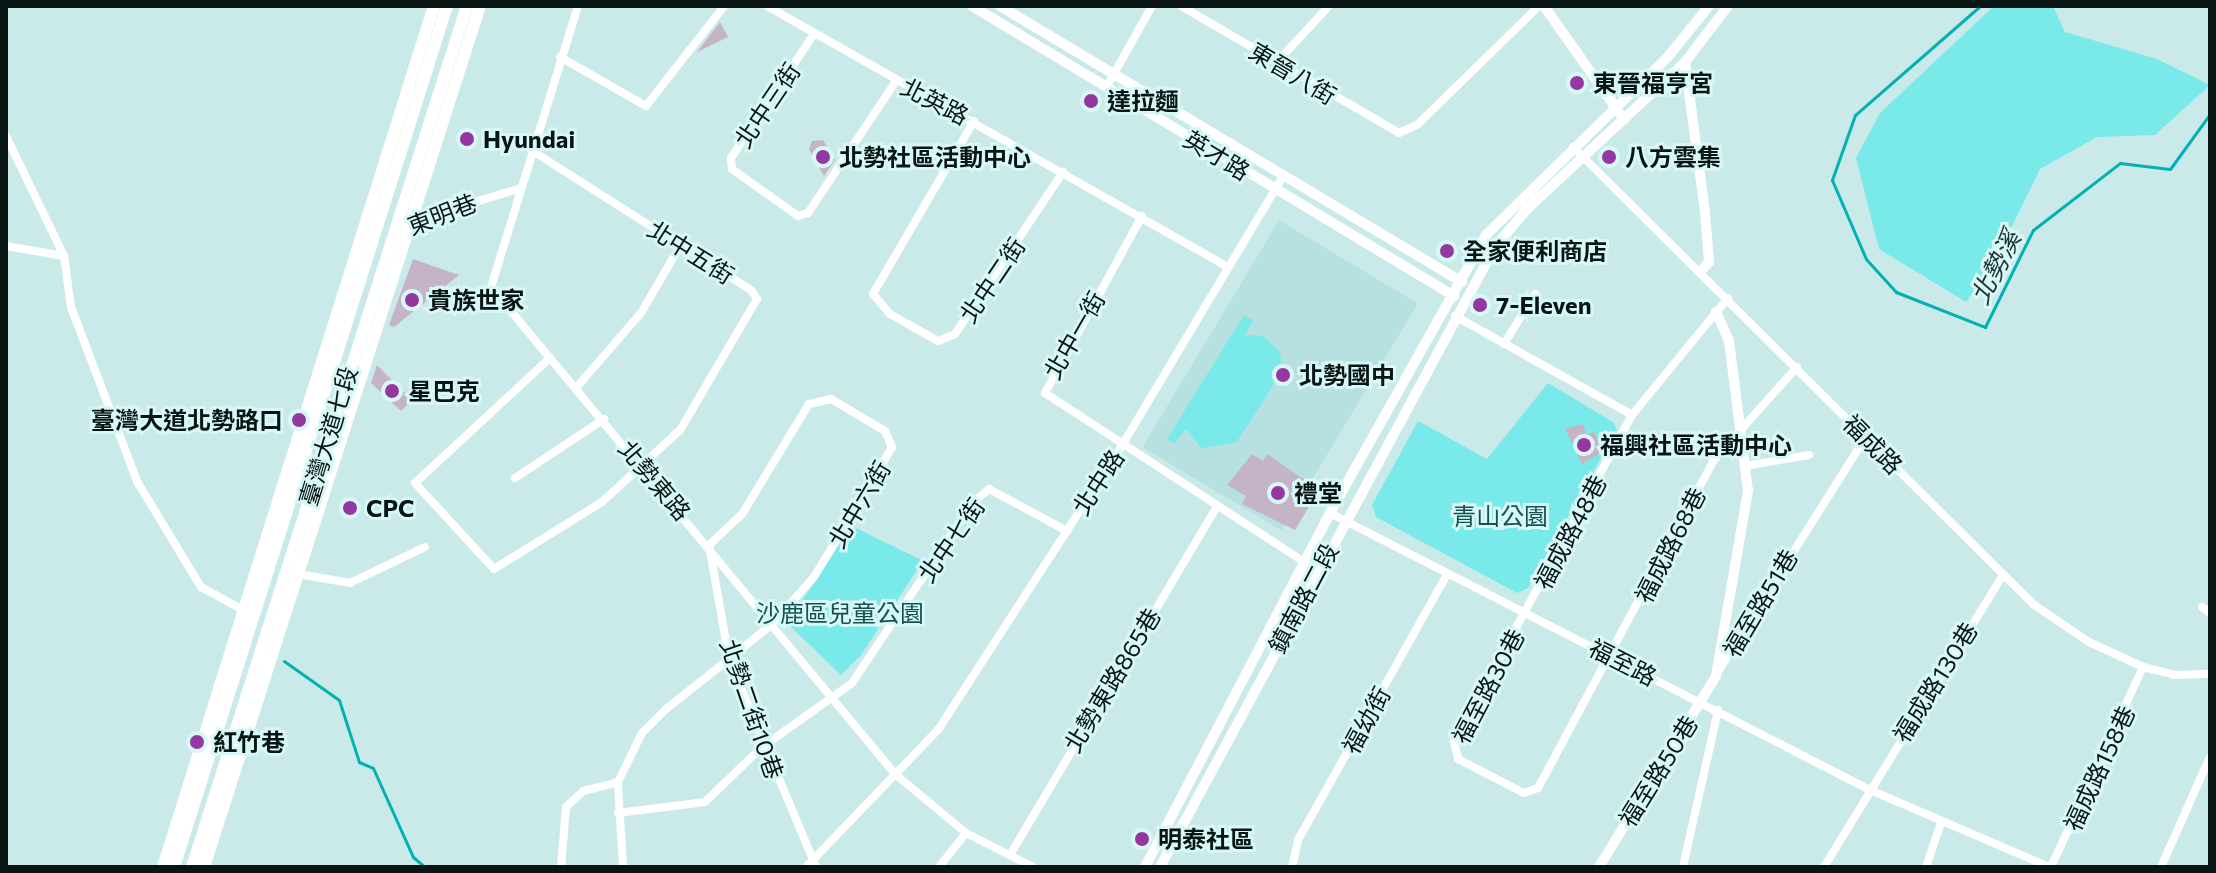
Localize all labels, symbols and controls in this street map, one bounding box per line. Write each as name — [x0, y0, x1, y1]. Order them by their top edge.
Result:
street label: 東晉八街 — [1244, 36, 1342, 110]
street label: 北中三街 — [728, 57, 806, 153]
place label: 東晉福亨宮 — [1593, 69, 1713, 97]
street label: 北英路 — [896, 72, 974, 130]
marker: 東晉福亨宮 — [1568, 74, 1586, 92]
place label: 達拉麵 — [1107, 87, 1179, 115]
marker: 達拉麵 — [1082, 92, 1100, 110]
street label: 英才路 — [1179, 124, 1255, 186]
place label: Hyundai — [483, 125, 575, 153]
marker: Hyundai — [458, 130, 476, 148]
place label: 北勢社區活動中心 — [839, 143, 1031, 171]
place label: 八方雲集 — [1625, 143, 1721, 171]
marker: 北勢社區活動中心 — [814, 148, 832, 166]
marker: 八方雲集 — [1600, 148, 1618, 166]
street label: 東明巷 — [403, 188, 481, 240]
street label: 北中五街 — [643, 214, 739, 290]
water label: 北勢溪 — [1963, 225, 2027, 309]
street label: 北中二街 — [953, 232, 1031, 328]
place label: 全家便利商店 — [1463, 237, 1607, 265]
marker: 全家便利商店 — [1438, 242, 1456, 260]
place label: 貴族世家 — [428, 286, 524, 314]
street label: 北中一街 — [1038, 286, 1110, 384]
marker: 貴族世家 — [403, 291, 421, 309]
place label: 7-Eleven — [1496, 291, 1592, 319]
marker: 7-Eleven — [1471, 296, 1489, 314]
place label: 北勢國中 — [1299, 361, 1395, 389]
street label: 臺灣大道七段 — [293, 363, 363, 509]
marker: 北勢國中 — [1274, 366, 1292, 384]
place label: 星巴克 — [408, 377, 480, 405]
marker: 星巴克 — [383, 382, 401, 400]
place label: 臺灣大道北勢路口 — [91, 406, 283, 434]
street label: 福成路 — [1837, 408, 1909, 480]
marker: 臺灣大道北勢路口 — [290, 411, 308, 429]
place label: 福興社區活動中心 — [1600, 431, 1792, 459]
street label: 北勢東路 — [613, 434, 697, 526]
marker: 福興社區活動中心 — [1575, 436, 1593, 454]
street label: 北中路 — [1066, 444, 1130, 520]
street label: 北中六街 — [822, 455, 896, 553]
street label: 福成路48巷 — [1528, 470, 1612, 594]
place label: 禮堂 — [1294, 479, 1342, 507]
street label: 福成路68巷 — [1629, 483, 1711, 607]
marker: 禮堂 — [1269, 484, 1287, 502]
street label: 北中七街 — [912, 492, 990, 588]
place label: CPC — [366, 494, 414, 522]
marker: CPC — [341, 499, 359, 517]
park label: 青山公園 — [1452, 502, 1548, 530]
street label: 鎮南路二段 — [1262, 538, 1344, 658]
street label: 福至路51巷 — [1717, 544, 1803, 662]
park label: 沙鹿區兒童公園 — [756, 599, 924, 627]
street label: 北勢東路865巷 — [1058, 603, 1166, 757]
street label: 福成路130巷 — [1887, 617, 1983, 747]
street label: 福至路30巷 — [1446, 624, 1530, 748]
street label: 福至路 — [1584, 633, 1662, 691]
street label: 北勢二街10巷 — [715, 635, 789, 783]
street label: 福幼街 — [1336, 682, 1396, 758]
street label: 福成路158巷 — [2058, 701, 2140, 835]
street label: 福至路50巷 — [1613, 710, 1703, 832]
place label: 紅竹巷 — [213, 728, 285, 756]
marker: 紅竹巷 — [188, 733, 206, 751]
place label: 明泰社區 — [1158, 825, 1254, 853]
marker: 明泰社區 — [1133, 830, 1151, 848]

